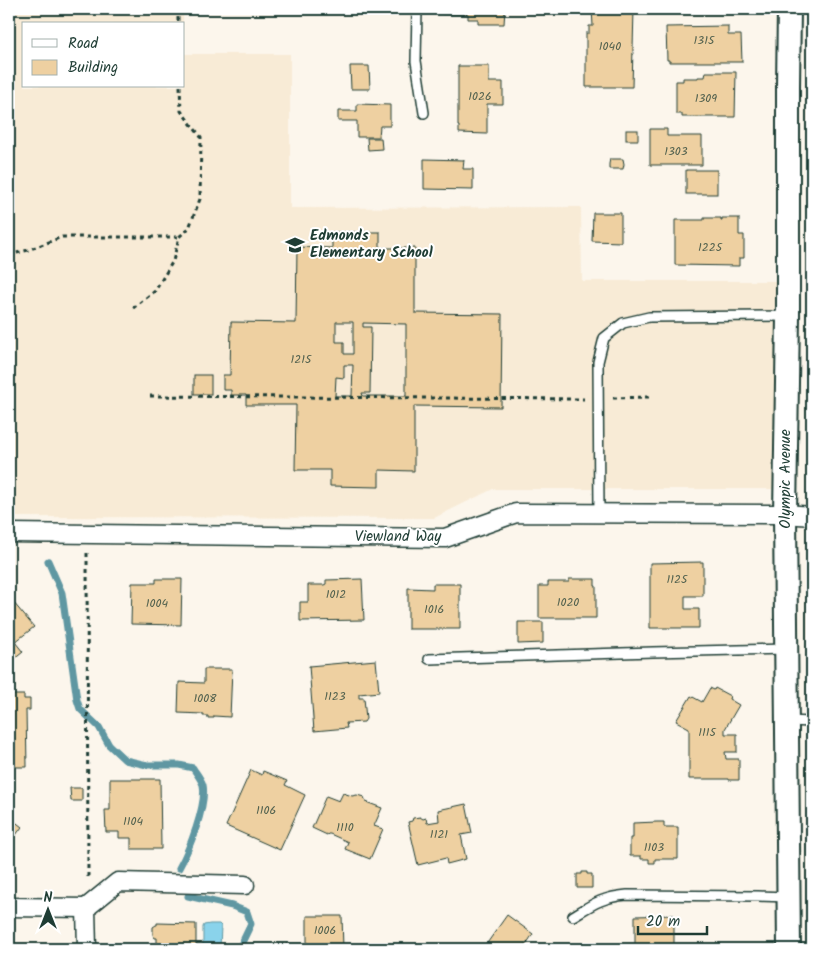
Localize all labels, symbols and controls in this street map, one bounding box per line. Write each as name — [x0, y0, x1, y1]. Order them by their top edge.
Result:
legend — [22, 22, 185, 88]
house number: 1315 — [694, 31, 716, 50]
text: Road — [68, 32, 99, 56]
house number: 1040 — [599, 37, 621, 56]
text: Building — [68, 56, 118, 80]
house number: 1026 — [468, 87, 492, 106]
house number: 1309 — [695, 89, 717, 108]
house number: 1303 — [664, 142, 688, 161]
place label: Edmonds Elementary School — [310, 224, 433, 265]
school or university icon: Edmonds Elementary School — [284, 234, 306, 256]
house number: 1225 — [698, 238, 724, 257]
house number: 1215 — [291, 350, 313, 369]
street label: Olympic Avenue — [774, 429, 798, 529]
street label: Viewland Way — [355, 525, 442, 549]
house number: 1125 — [667, 570, 689, 589]
house number: 1012 — [326, 585, 346, 604]
house number: 1020 — [557, 593, 579, 612]
house number: 1004 — [146, 594, 169, 613]
house number: 1016 — [424, 600, 444, 619]
house number: 1123 — [324, 687, 346, 706]
house number: 1008 — [194, 689, 217, 708]
house number: 1115 — [698, 723, 717, 742]
house number: 1106 — [256, 801, 276, 820]
house number: 1104 — [123, 812, 143, 831]
house number: 1110 — [336, 818, 354, 837]
house number: 1121 — [430, 825, 448, 844]
house number: 1103 — [644, 838, 664, 857]
north arrow — [22, 886, 72, 936]
text: N — [44, 887, 53, 909]
scale bar — [638, 903, 707, 935]
text: 20 m — [646, 910, 680, 934]
house number: 1006 — [314, 921, 336, 940]

